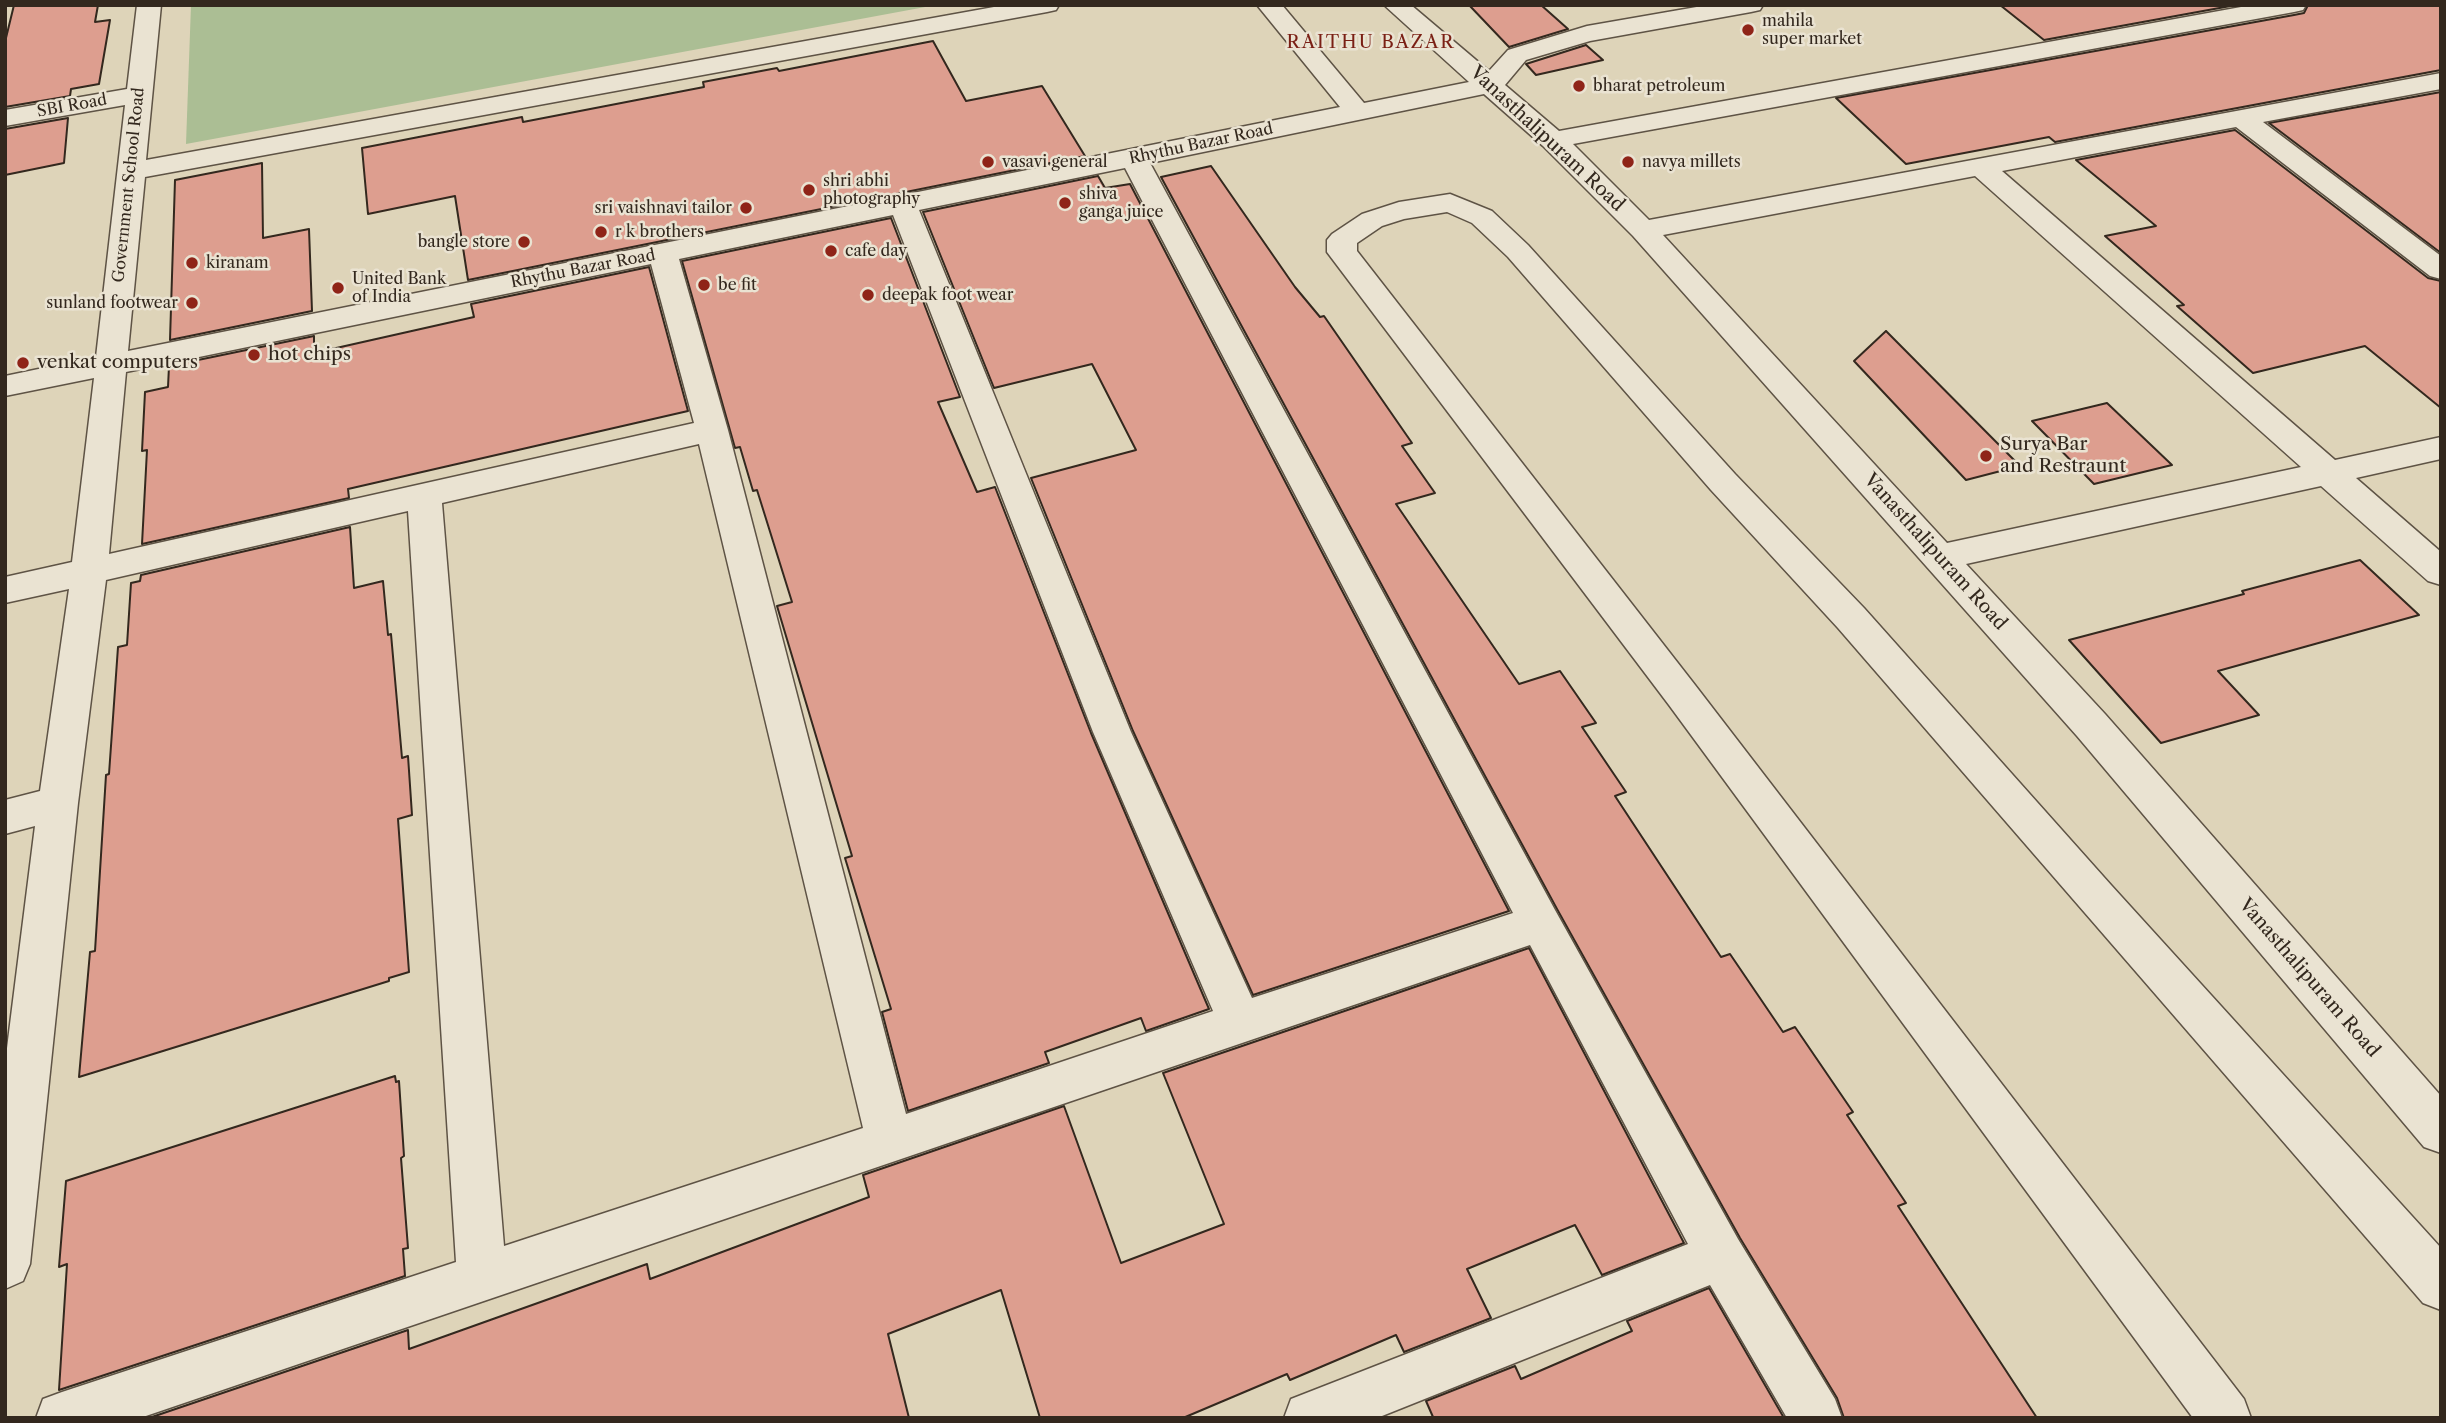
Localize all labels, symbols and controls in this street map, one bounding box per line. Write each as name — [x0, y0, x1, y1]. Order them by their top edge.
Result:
place label: mahila super market — [1762, 11, 1862, 49]
marker: mahila super market — [1740, 22, 1756, 38]
district label: RAITHU BAZAR — [1288, 32, 1454, 54]
street label: Vanasthalipuram Road — [1465, 61, 1629, 217]
place label: bharat petroleum — [1593, 76, 1725, 96]
marker: bharat petroleum — [1571, 78, 1587, 94]
street label: Government School Road — [109, 86, 149, 284]
street label: SBI Road — [36, 90, 108, 122]
street label: Rhythu Bazar Road — [1127, 119, 1275, 169]
place label: vasavi general — [1002, 152, 1108, 172]
place label: navya millets — [1642, 152, 1741, 172]
marker: vasavi general — [980, 154, 996, 170]
marker: navya millets — [1620, 154, 1636, 170]
place label: shri abhi photography — [823, 171, 920, 209]
marker: shri abhi photography — [801, 182, 817, 198]
place label: shiva ganga juice — [1079, 184, 1164, 222]
marker: shiva ganga juice — [1057, 195, 1073, 211]
place label: sri vaishnavi tailor — [595, 198, 732, 218]
marker: sri vaishnavi tailor — [738, 200, 754, 216]
place label: r k brothers — [615, 222, 704, 242]
marker: r k brothers — [593, 224, 609, 240]
place label: bangle store — [418, 232, 510, 252]
marker: bangle store — [516, 234, 532, 250]
place label: cafe day — [845, 241, 907, 261]
marker: cafe day — [823, 243, 839, 259]
street label: Rhythu Bazar Road — [509, 246, 657, 292]
place label: kiranam — [206, 253, 269, 273]
marker: kiranam — [184, 255, 200, 271]
place label: United Bank of India — [352, 269, 446, 307]
place label: be fit — [718, 275, 757, 295]
marker: be fit — [696, 277, 712, 293]
marker: United Bank of India — [330, 280, 346, 296]
place label: deepak foot wear — [882, 285, 1014, 305]
marker: deepak foot wear — [860, 287, 876, 303]
place label: sunland footwear — [46, 293, 178, 313]
marker: sunland footwear — [184, 295, 200, 311]
place label: hot chips — [268, 344, 351, 366]
marker: hot chips — [246, 347, 262, 363]
place label: venkat computers — [37, 352, 198, 374]
marker: venkat computers — [15, 355, 31, 371]
place label: Surya Bar and Restraunt — [2000, 434, 2126, 478]
marker: Surya Bar and Restraunt — [1978, 448, 1994, 464]
street label: Vanasthalipuram Road — [1859, 469, 2011, 635]
street label: Vanasthalipuram Road — [2234, 894, 2384, 1062]

